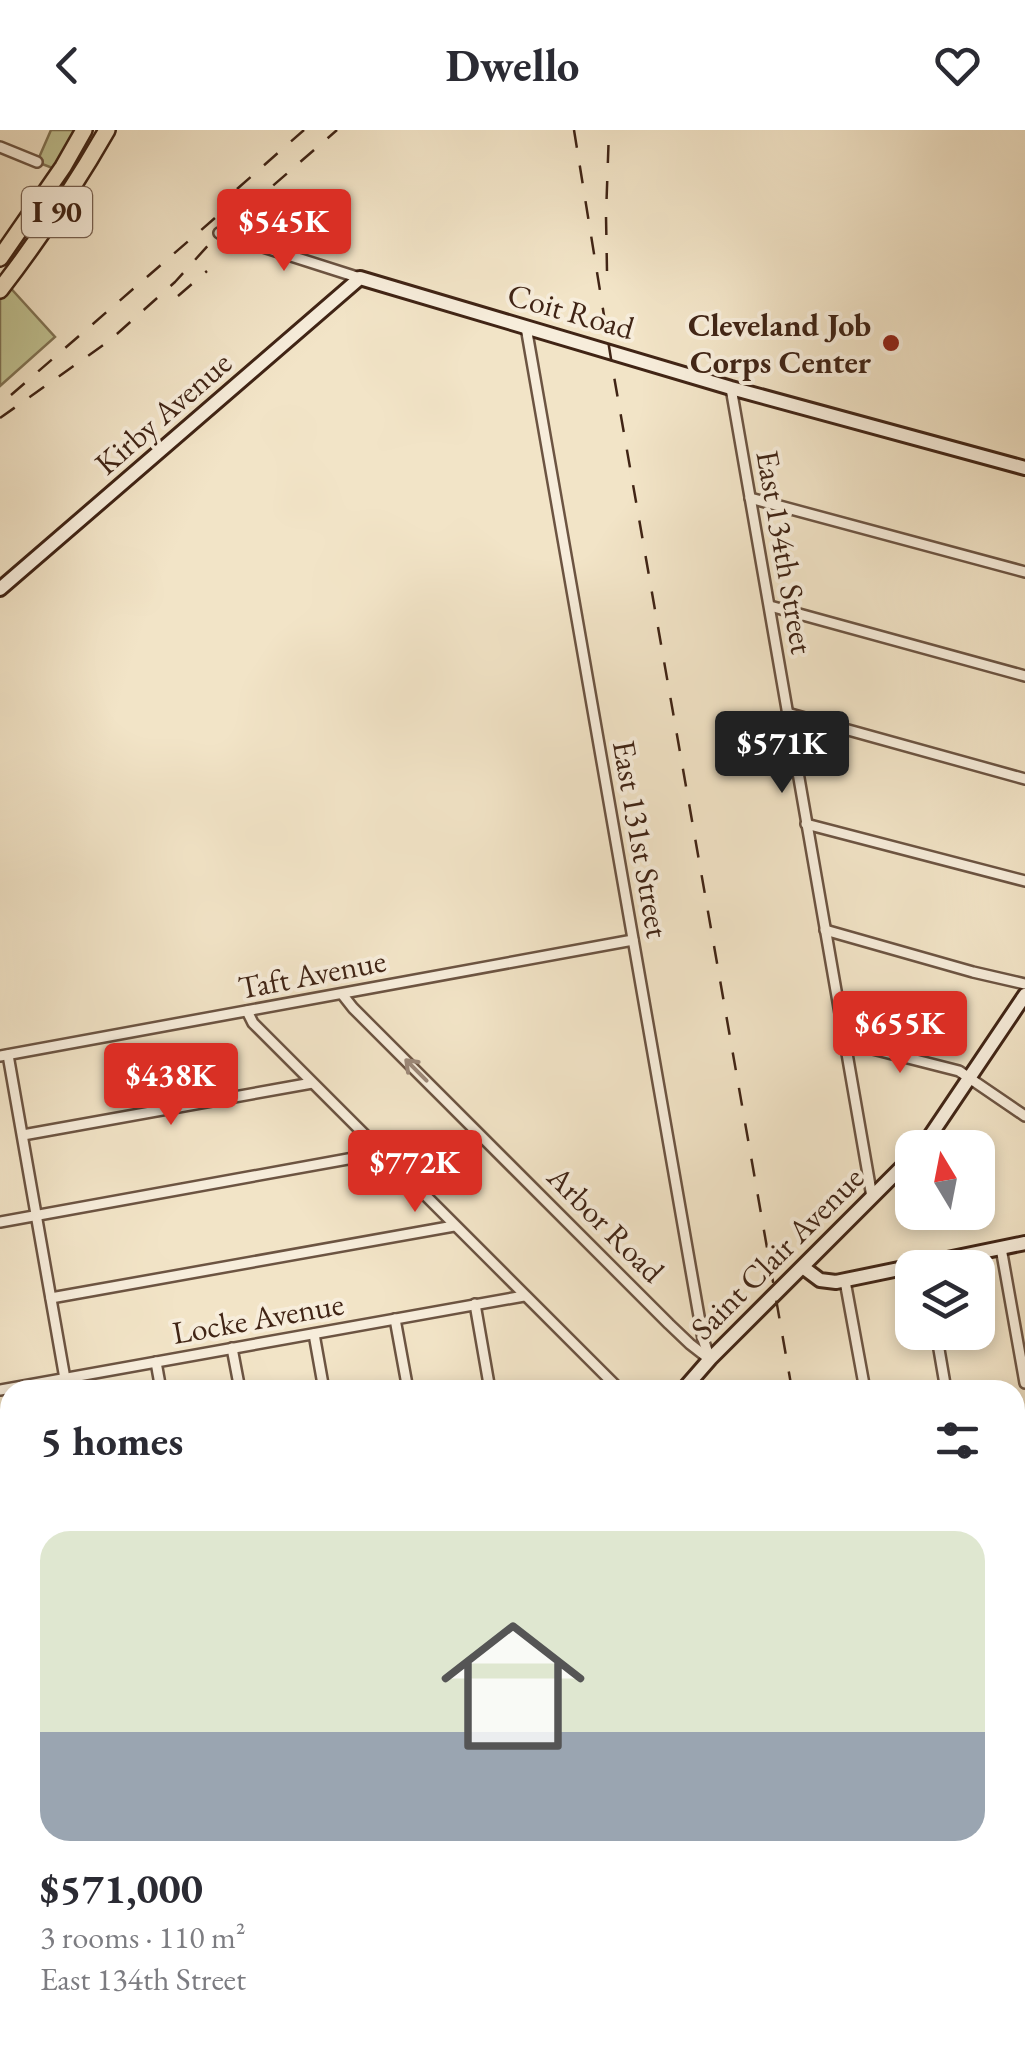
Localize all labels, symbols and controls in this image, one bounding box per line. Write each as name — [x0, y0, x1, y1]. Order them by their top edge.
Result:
text: Dwello — [446, 36, 579, 94]
icon: back — [40, 38, 95, 93]
icon: heart — [930, 38, 985, 93]
road number: I 90 — [22, 187, 92, 237]
pin: $545K — [214, 189, 354, 274]
text: $545K — [239, 200, 329, 242]
street label: Coit Road — [503, 273, 640, 349]
place label: Cleveland Job Corps Center — [688, 304, 872, 383]
marker: Cleveland Job Corps Center — [880, 332, 902, 354]
street label: Kirby Avenue — [86, 342, 240, 484]
street label: East 134th Street — [746, 447, 824, 657]
pin: $571K — [712, 711, 852, 796]
text: $571K — [737, 722, 827, 764]
street label: East 131st Street — [603, 737, 679, 941]
street label: Taft Avenue — [235, 939, 389, 1009]
pin: $655K — [830, 991, 970, 1076]
text: $655K — [855, 1002, 945, 1044]
pin: $438K — [101, 1043, 241, 1128]
text: $438K — [126, 1054, 216, 1096]
one-way arrow — [405, 1058, 429, 1082]
pin: $772K — [345, 1130, 485, 1215]
north arrow — [895, 1130, 995, 1230]
map controls — [895, 1130, 995, 1350]
text: $772K — [370, 1141, 460, 1183]
street label: Arbor Road — [538, 1156, 674, 1292]
street label: Saint Clair Avenue — [681, 1157, 873, 1349]
button: layers — [895, 1250, 995, 1350]
street label: Locke Avenue — [169, 1282, 347, 1354]
text: 5 homes — [40, 1413, 183, 1468]
icon: filters — [930, 1413, 985, 1468]
icon: home — [423, 1596, 603, 1776]
text: $571,000 — [40, 1861, 203, 1916]
text: 3 rooms · 110 m² — [40, 1916, 246, 1958]
text: East 134th Street — [40, 1958, 246, 2000]

